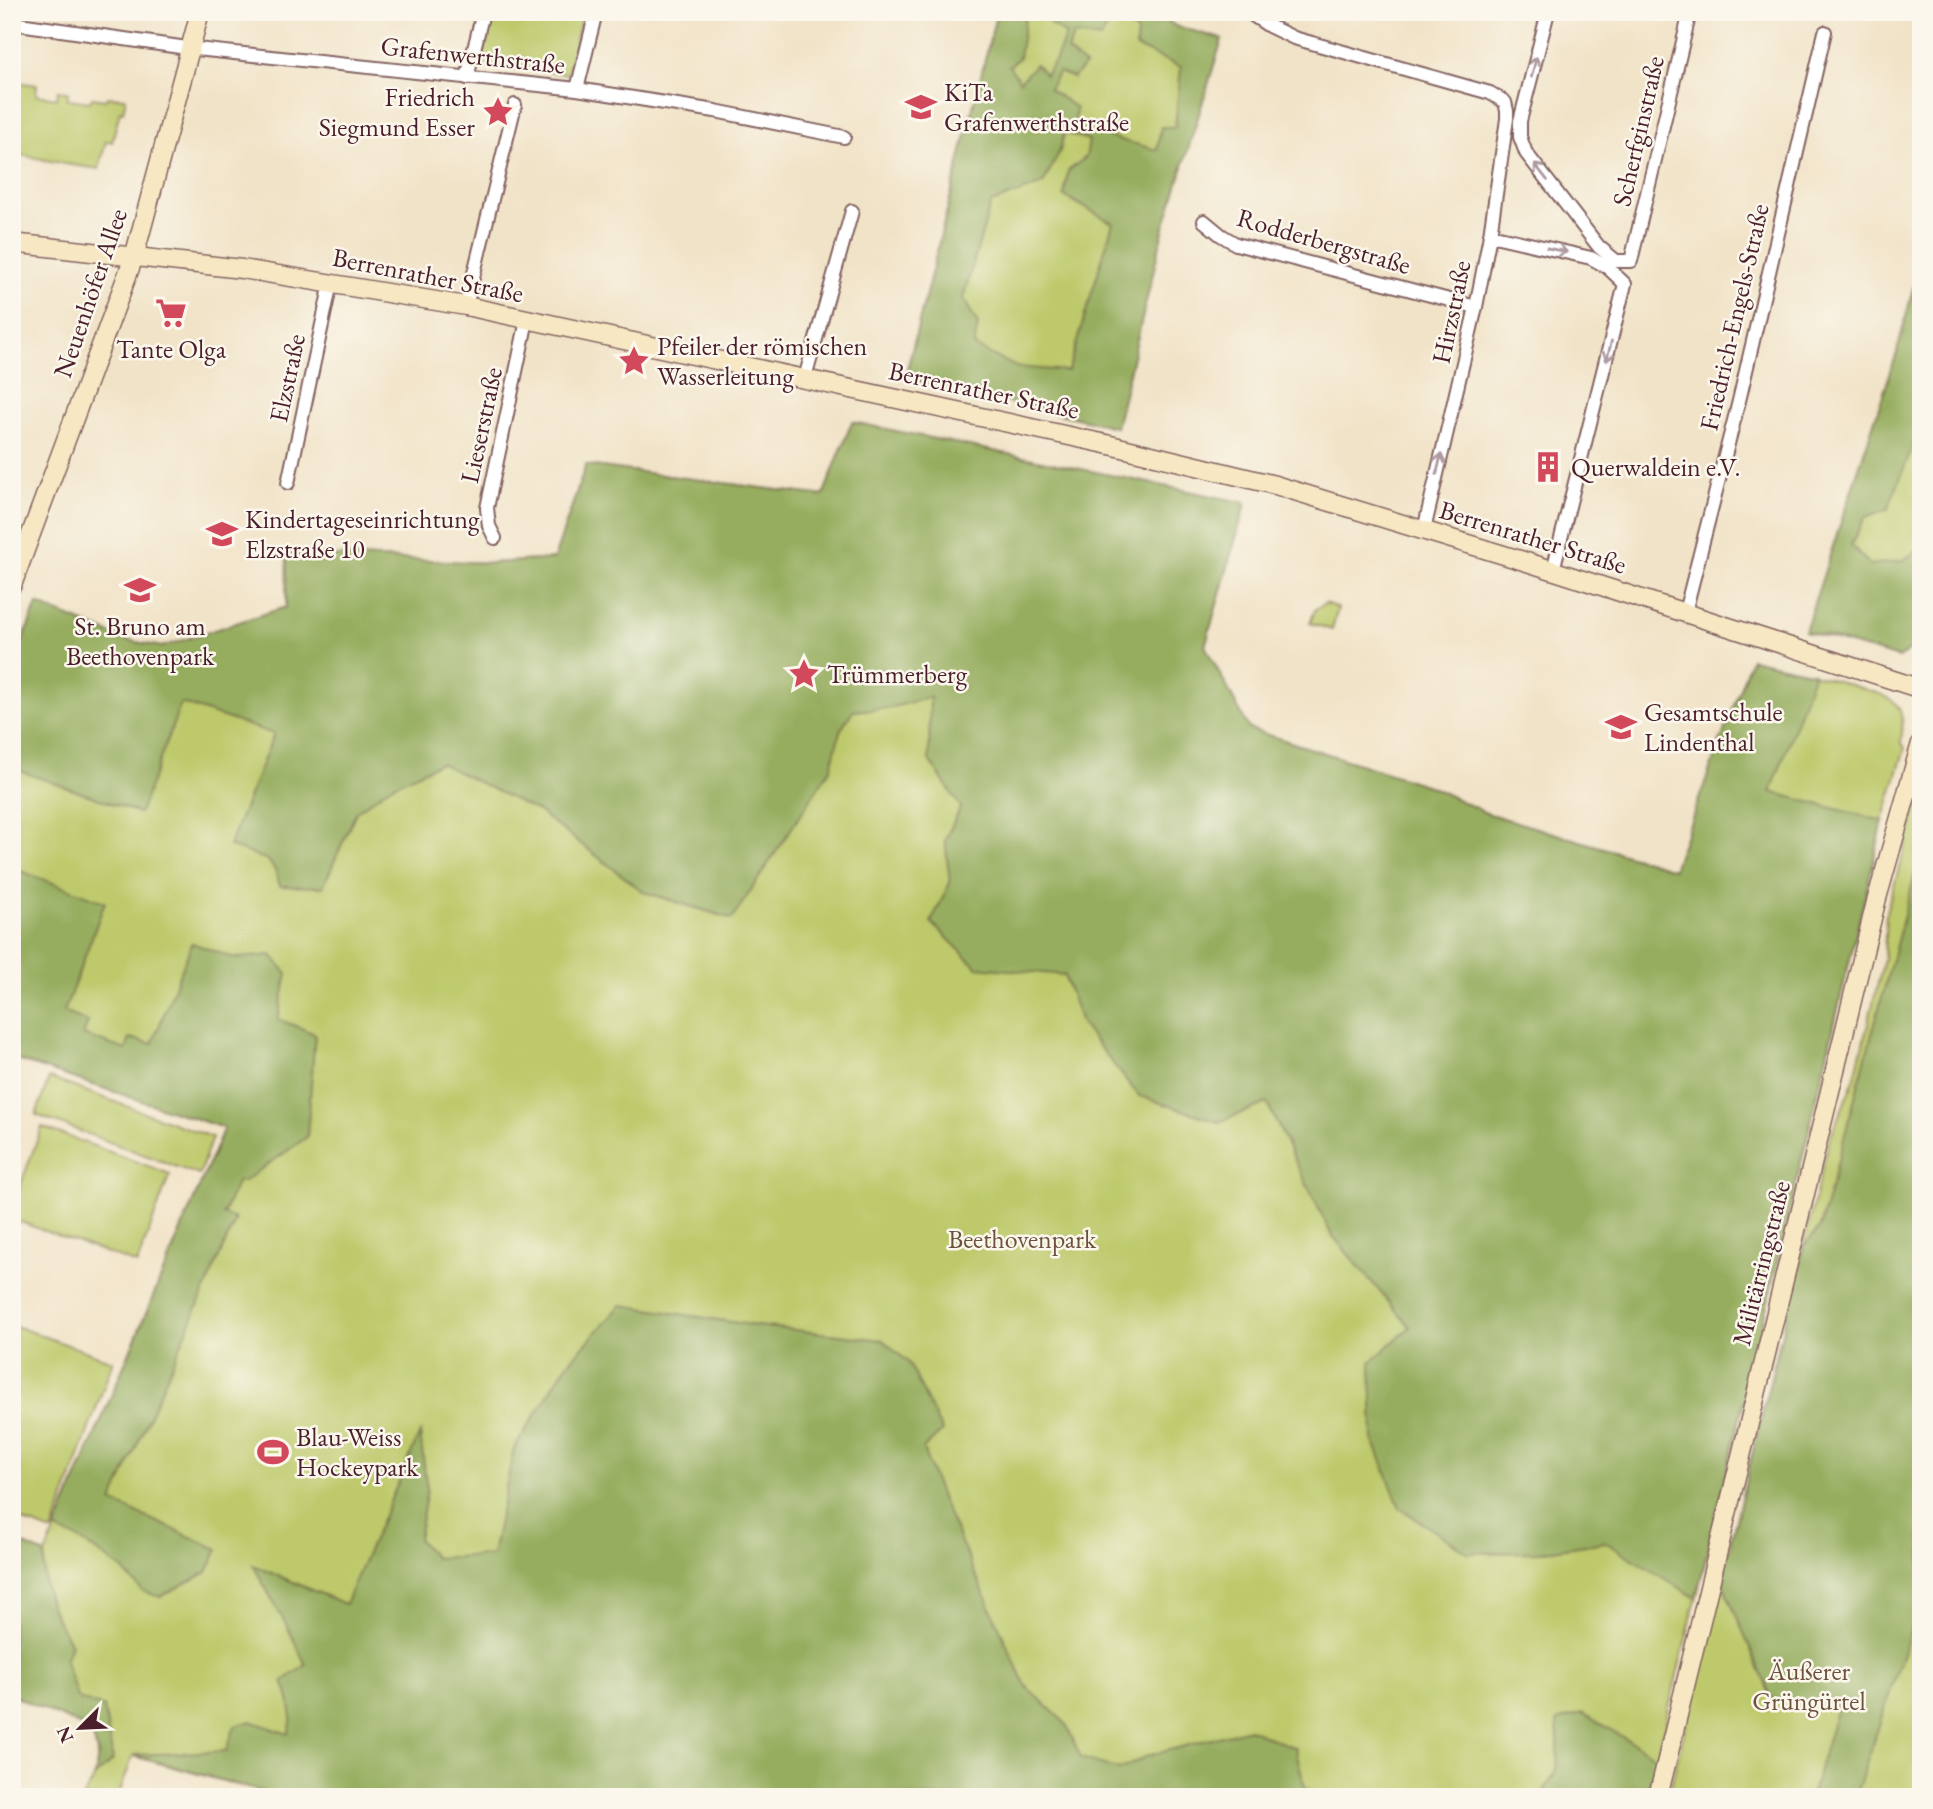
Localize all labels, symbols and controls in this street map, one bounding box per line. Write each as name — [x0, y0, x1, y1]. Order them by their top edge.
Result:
street label: Grafenwerthstraße — [379, 28, 567, 82]
street label: Scherfginstraße — [1604, 52, 1672, 210]
one-way arrow — [1528, 56, 1541, 79]
place label: KiTa Grafenwerthstraße — [944, 75, 1129, 139]
place label: Friedrich Siegmund Esser — [319, 80, 475, 144]
school or university icon: KiTa Grafenwerthstraße — [904, 90, 938, 124]
place icon: Friedrich Siegmund Esser — [481, 95, 515, 129]
one-way arrow — [1533, 164, 1549, 182]
street label: Rodderbergstraße — [1233, 200, 1415, 282]
street label: Friedrich-Engels-Straße — [1691, 200, 1777, 434]
street label: Neuenhöfer Allee — [45, 204, 135, 382]
street label: Berrenrather Straße — [330, 240, 526, 310]
one-way arrow — [1545, 244, 1568, 258]
street label: Hirzstraße — [1423, 257, 1479, 367]
supermarket icon: Tante Olga — [154, 296, 188, 330]
place label: Pfeiler der römischen Wasserleitung — [657, 329, 868, 393]
street label: Elzstraße — [261, 331, 313, 425]
place label: Tante Olga — [116, 332, 227, 366]
one-way arrow — [1602, 339, 1615, 362]
place icon: Pfeiler der römischen Wasserleitung — [617, 344, 651, 378]
street label: Berrenrather Straße — [886, 353, 1082, 427]
street label: Lieserstraße — [452, 364, 510, 486]
building icon: Querwaldein e.V. — [1531, 450, 1565, 484]
place label: Querwaldein e.V. — [1571, 450, 1740, 484]
one-way arrow — [1433, 453, 1447, 476]
street label: Berrenrather Straße — [1435, 492, 1631, 582]
place label: Kindertageseinrichtung Elzstraße 10 — [245, 502, 480, 566]
school or university icon: Kindertageseinrichtung Elzstraße 10 — [205, 517, 239, 551]
school or university icon: St. Bruno am Beethovenpark — [123, 573, 157, 607]
place label: St. Bruno am Beethovenpark — [66, 609, 215, 673]
place icon: Trümmerberg — [787, 657, 821, 691]
place label: Trümmerberg — [827, 657, 968, 691]
place label: Gesamtschule Lindenthal — [1644, 695, 1783, 759]
school or university icon: Gesamtschule Lindenthal — [1604, 710, 1638, 744]
street label: Militärringstraße — [1724, 1177, 1798, 1349]
park label: Beethovenpark — [948, 1222, 1097, 1256]
place label: Blau-Weiss Hockeypark — [296, 1420, 419, 1484]
sports icon: Blau-Weiss Hockeypark — [256, 1435, 290, 1469]
park label: Äußerer Grüngürtel — [1752, 1654, 1866, 1718]
north arrow — [46, 1694, 116, 1764]
text: N — [50, 1722, 79, 1747]

